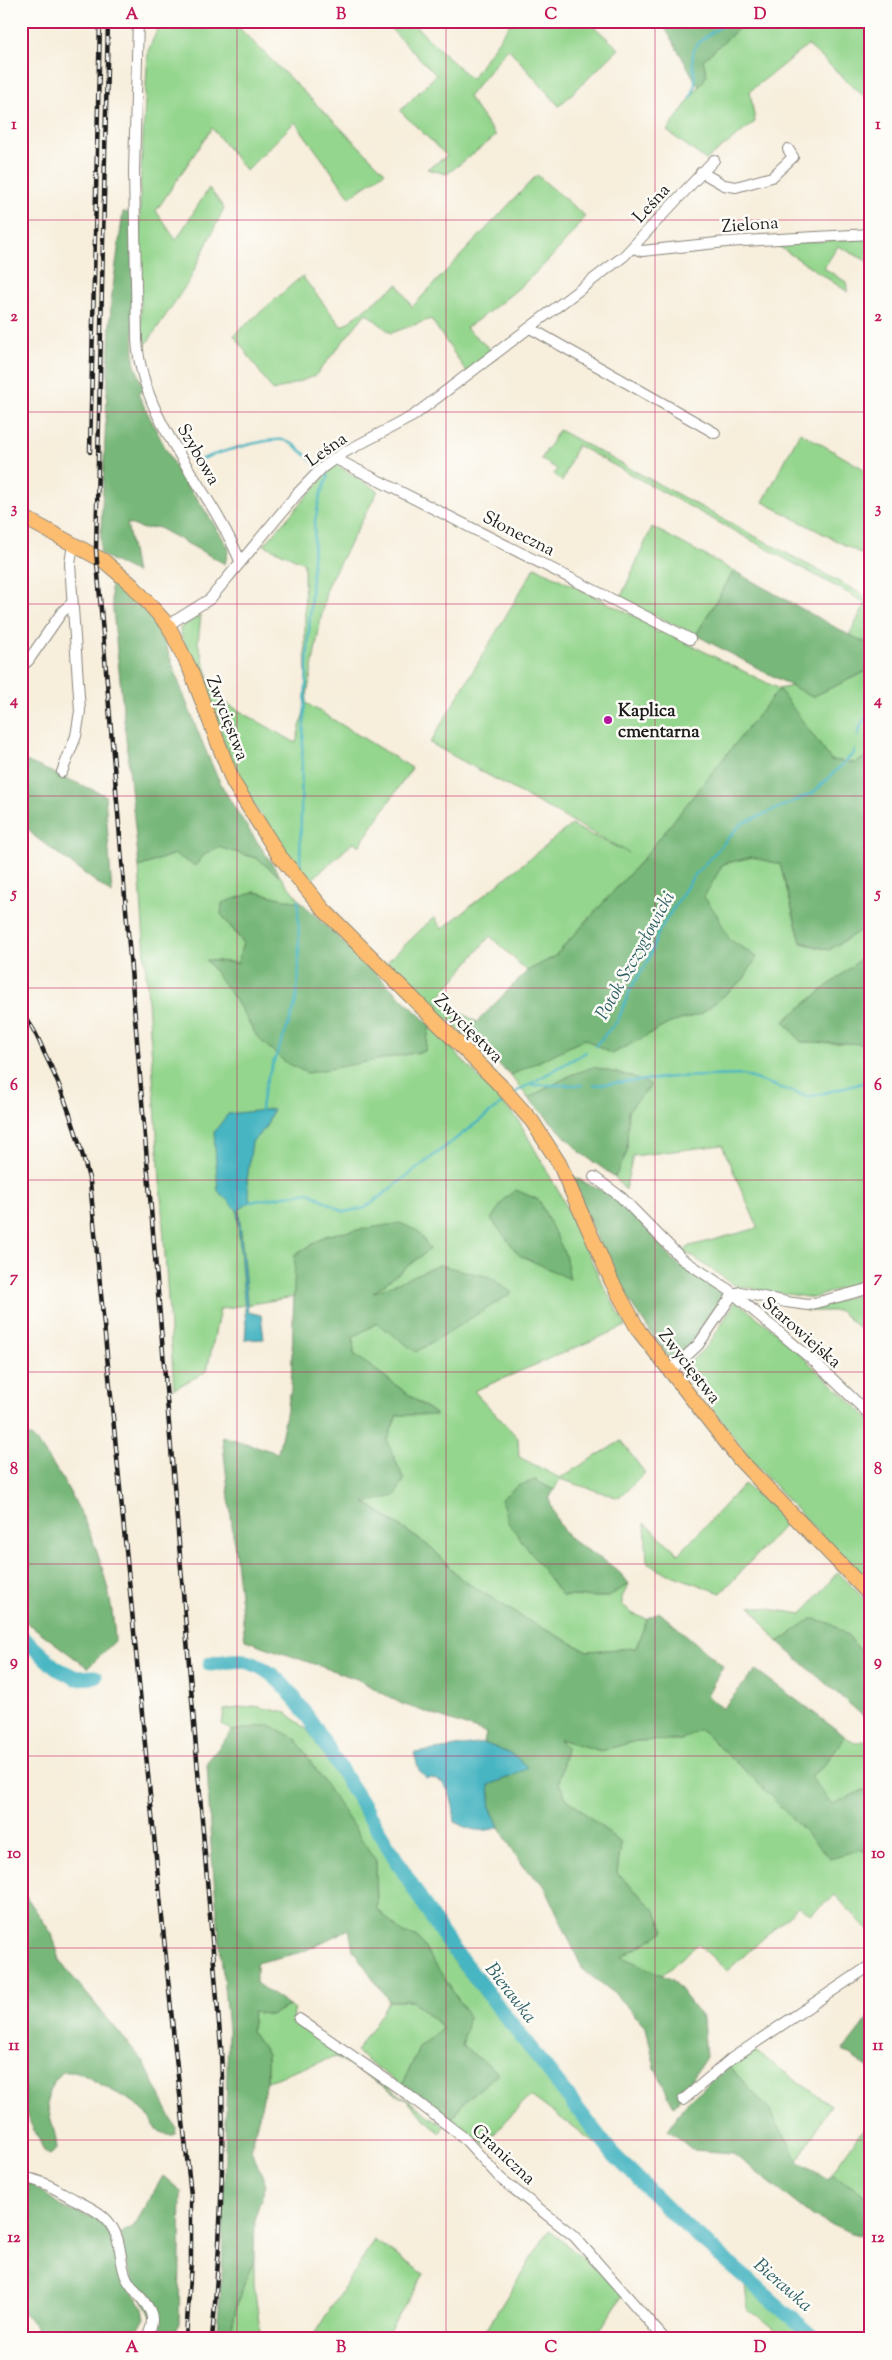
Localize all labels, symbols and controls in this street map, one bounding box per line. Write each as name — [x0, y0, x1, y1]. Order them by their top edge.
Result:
text: A — [126, 4, 139, 27]
text: B — [336, 4, 346, 27]
text: C — [545, 4, 558, 27]
text: D — [754, 4, 767, 27]
text: 1 — [11, 114, 17, 137]
text: 1 — [875, 114, 881, 137]
street label: Leśna — [628, 179, 677, 230]
street label: Zielona — [721, 211, 780, 241]
text: 2 — [10, 306, 18, 329]
text: 2 — [874, 306, 882, 329]
street label: Szybowa — [169, 419, 225, 491]
street label: Leśna — [301, 427, 353, 474]
text: 3 — [11, 498, 18, 521]
text: 3 — [875, 498, 882, 521]
street label: Słoneczna — [477, 505, 559, 564]
street label: Zwycięstwa — [198, 673, 254, 765]
text: 4 — [9, 690, 18, 713]
text: 4 — [873, 690, 882, 713]
place label: Kaplica cmentarna — [618, 699, 700, 746]
marker: Kaplica cmentarna — [602, 714, 614, 726]
text: 5 — [9, 883, 17, 906]
text: 5 — [873, 883, 881, 906]
water label: Potok Szczygłowicki — [590, 887, 683, 1025]
street label: Zwycięstwa — [427, 989, 508, 1070]
text: 6 — [10, 1075, 18, 1098]
text: 6 — [874, 1075, 882, 1098]
text: 7 — [10, 1267, 19, 1290]
text: 7 — [874, 1267, 883, 1290]
street label: Starowiejska — [755, 1292, 846, 1375]
street label: Zwycięstwa — [651, 1324, 726, 1410]
text: 8 — [10, 1459, 18, 1482]
text: 8 — [874, 1459, 882, 1482]
text: 9 — [10, 1651, 18, 1674]
text: 9 — [874, 1651, 882, 1674]
text: 10 — [7, 1843, 21, 1866]
text: 10 — [871, 1843, 885, 1866]
water label: Bierawka — [478, 1957, 542, 2030]
text: 11 — [9, 2035, 20, 2058]
text: 11 — [873, 2035, 884, 2058]
street label: Graniczna — [465, 2119, 541, 2192]
text: 12 — [8, 2227, 21, 2250]
text: 12 — [872, 2227, 885, 2250]
water label: Bierawka — [747, 2253, 818, 2319]
text: A — [126, 2337, 139, 2360]
text: B — [336, 2337, 346, 2360]
text: C — [545, 2337, 558, 2360]
text: D — [754, 2337, 767, 2360]

